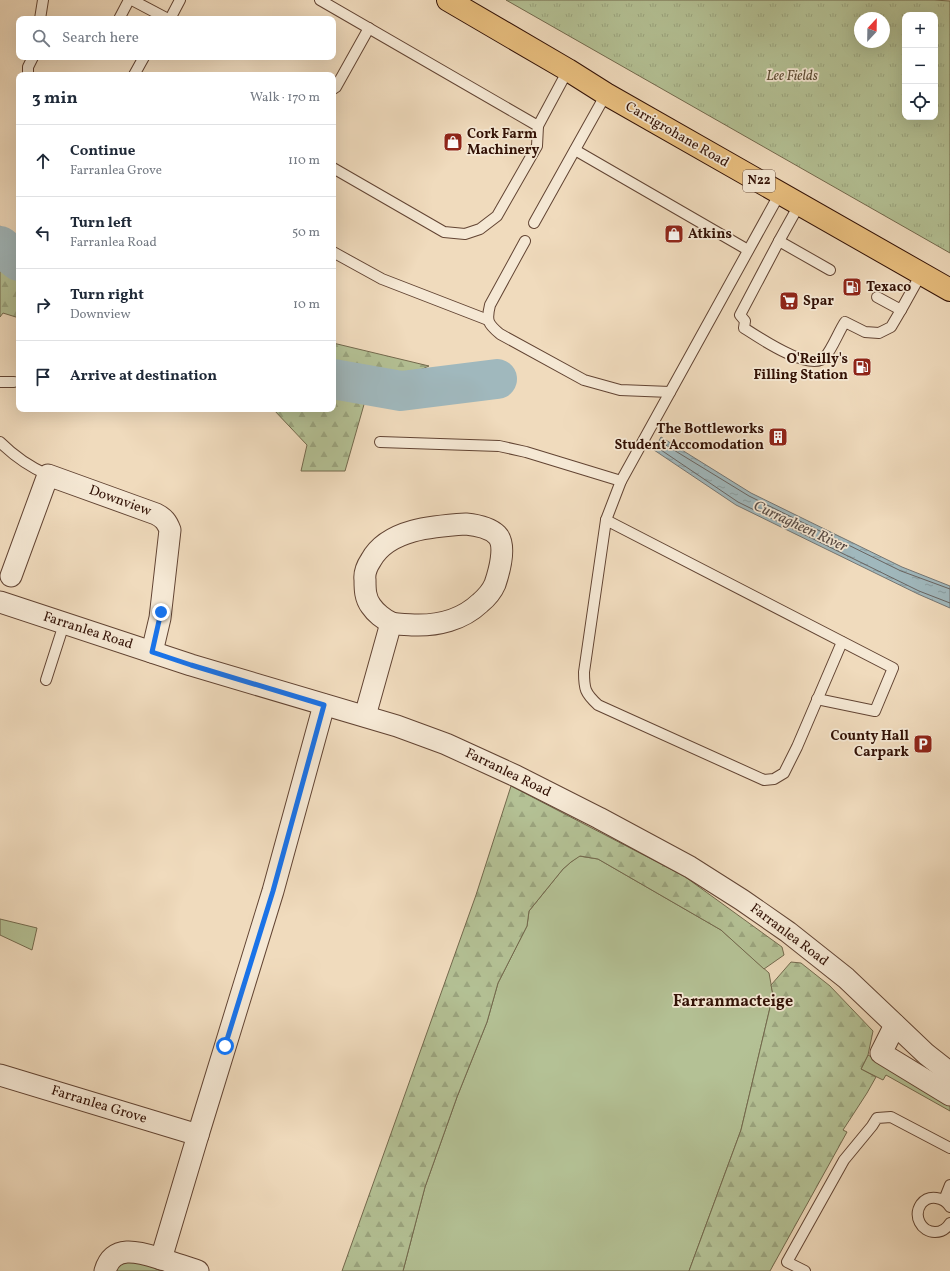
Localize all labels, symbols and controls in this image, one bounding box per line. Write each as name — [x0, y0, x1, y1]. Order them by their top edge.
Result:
north arrow — [854, 12, 890, 48]
map controls — [902, 12, 938, 120]
button: + — [902, 12, 938, 48]
search box — [16, 16, 336, 60]
icon: search — [30, 27, 52, 49]
text: Search here — [62, 28, 139, 49]
button: − — [902, 48, 938, 84]
park label: Lee Fields — [766, 67, 818, 86]
button: locate — [902, 84, 938, 120]
text: 3 min — [32, 87, 78, 110]
text: Walk · 170 m — [250, 89, 320, 107]
street label: Carrigrohane Road — [622, 97, 733, 173]
place label: Cork Farm Machinery — [467, 125, 539, 160]
shop icon: Cork Farm Machinery — [442, 131, 464, 153]
text: Continue — [70, 141, 135, 162]
icon: ahead — [32, 150, 54, 172]
text: 110 m — [288, 152, 320, 170]
text: Farranlea Grove — [70, 162, 162, 180]
road number: N22 — [743, 170, 775, 192]
text: Turn left — [70, 213, 132, 234]
icon: left — [32, 222, 54, 244]
shop icon: Atkins — [663, 223, 685, 245]
text: 50 m — [292, 224, 320, 242]
place label: Atkins — [688, 225, 732, 244]
text: Farranlea Road — [70, 234, 157, 252]
fuel station icon: Texaco — [841, 276, 863, 298]
place label: Texaco — [866, 278, 911, 297]
text: Turn right — [70, 285, 144, 306]
supermarket icon: Spar — [778, 290, 800, 312]
place label: Spar — [803, 292, 834, 311]
icon: right — [32, 294, 54, 316]
text: 10 m — [293, 296, 320, 314]
text: Downview — [70, 306, 130, 324]
place label: O'Reilly's Filling Station — [753, 350, 848, 385]
fuel station icon: O'Reilly's Filling Station — [851, 356, 873, 378]
icon: arrive — [32, 366, 54, 388]
text: Arrive at destination — [70, 366, 217, 387]
place label: The Bottleworks Student Accomodation — [614, 420, 764, 455]
building icon: The Bottleworks Student Accomodation — [767, 426, 789, 448]
street label: Downview — [86, 481, 154, 521]
water label: Curragheen River — [749, 496, 851, 558]
route end — [152, 603, 170, 621]
street label: Farranlea Road — [41, 608, 135, 654]
place label: County Hall Carpark — [831, 727, 910, 762]
parking icon: County Hall Carpark — [912, 733, 934, 755]
street label: Farranlea Road — [462, 744, 554, 802]
street label: Farranlea Road — [746, 899, 832, 971]
district label: Farranmacteige — [673, 991, 793, 1013]
route start — [216, 1037, 234, 1055]
street label: Farranlea Grove — [49, 1081, 149, 1129]

